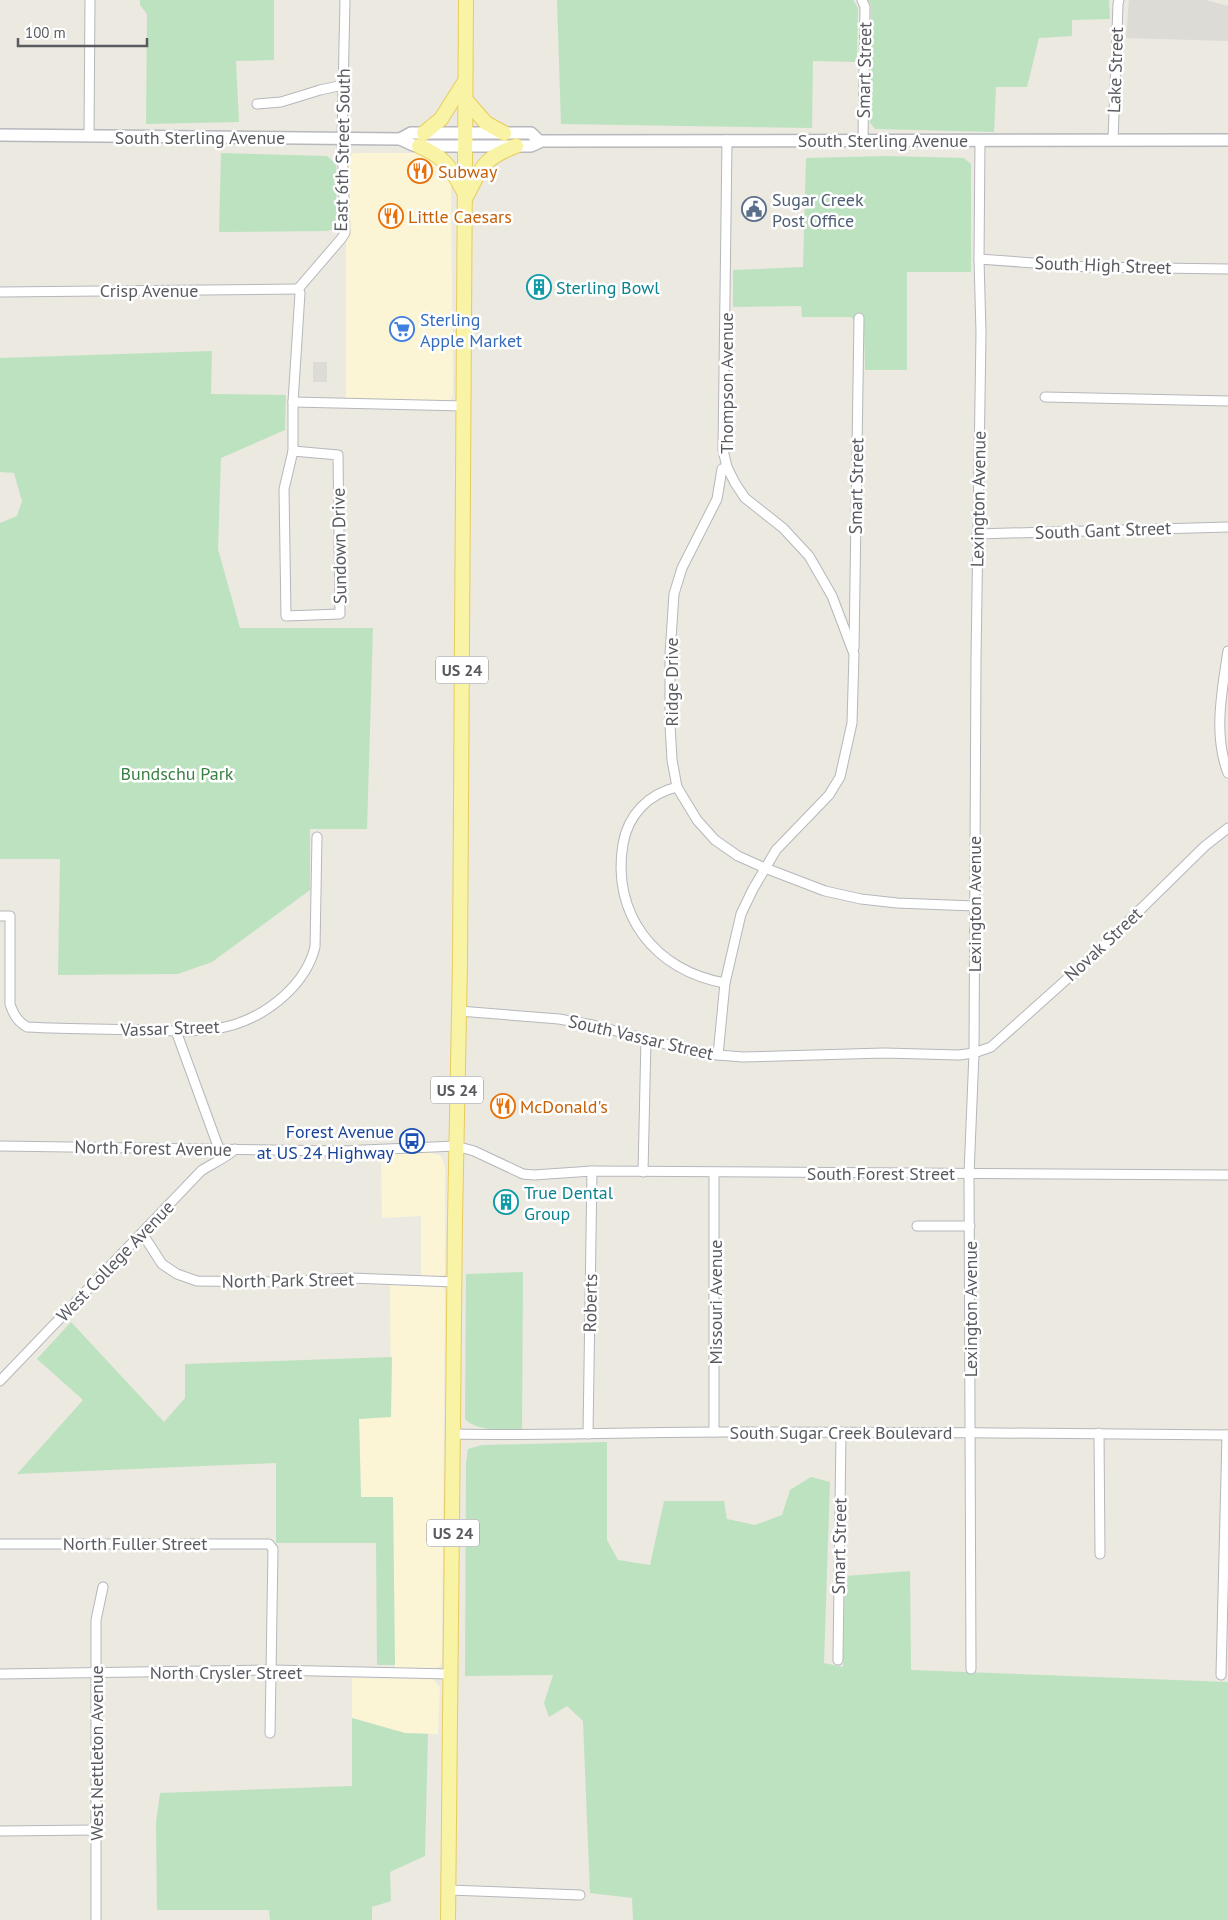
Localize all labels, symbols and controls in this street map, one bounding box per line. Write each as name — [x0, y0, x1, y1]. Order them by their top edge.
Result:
scale bar — [18, 15, 146, 47]
street label: Smart Street — [852, 21, 876, 119]
text: 100 m — [25, 23, 66, 42]
street label: Lake Street — [1102, 27, 1128, 113]
street label: East 6th Street South — [329, 68, 355, 232]
street label: South Sterling Avenue — [115, 126, 285, 149]
street label: South Sterling Avenue — [798, 129, 968, 152]
restaurant icon: Subway — [407, 158, 433, 184]
place label: Subway — [438, 160, 498, 183]
place label: Sugar Creek Post Office — [772, 188, 864, 232]
public building icon: Sugar Creek Post Office — [741, 196, 767, 222]
restaurant icon: Little Caesars — [378, 203, 404, 229]
place label: Little Caesars — [408, 205, 512, 228]
street label: South High Street — [1034, 251, 1172, 279]
building icon: Sterling Bowl — [526, 274, 552, 300]
place label: Sterling Bowl — [556, 276, 660, 299]
street label: Crisp Avenue — [100, 279, 198, 302]
place label: Sterling Apple Market — [420, 308, 522, 352]
street label: Thompson Avenue — [715, 312, 738, 454]
supermarket icon: Sterling Apple Market — [389, 316, 415, 342]
street label: Lexington Avenue — [965, 431, 991, 567]
street label: Smart Street — [844, 437, 868, 535]
street label: Sundown Drive — [326, 488, 352, 604]
street label: South Gant Street — [1034, 516, 1172, 544]
street label: Ridge Drive — [660, 637, 683, 727]
road number: US 24 — [436, 656, 488, 684]
park label: Bundschu Park — [121, 762, 234, 785]
street label: Lexington Avenue — [963, 836, 986, 972]
street label: Novak Street — [1059, 902, 1147, 986]
street label: South Vassar Street — [566, 1009, 716, 1065]
street label: Vassar Street — [119, 1015, 220, 1041]
road number: US 24 — [431, 1076, 483, 1104]
restaurant icon: McDonald's — [490, 1093, 516, 1119]
place label: McDonald's — [520, 1095, 608, 1118]
place label: Forest Avenue at US 24 Highway — [257, 1120, 395, 1164]
bus stop icon: Forest Avenue at US 24 Highway — [399, 1128, 425, 1154]
street label: North Forest Avenue — [74, 1135, 232, 1161]
street label: South Forest Street — [807, 1162, 955, 1185]
place label: True Dental Group — [524, 1181, 614, 1225]
building icon: True Dental Group — [493, 1189, 519, 1215]
street label: West College Avenue — [51, 1196, 179, 1326]
street label: Missouri Avenue — [704, 1240, 727, 1364]
street label: Lexington Avenue — [959, 1241, 982, 1377]
street label: North Park Street — [222, 1267, 354, 1293]
street label: Roberts — [578, 1273, 602, 1333]
street label: South Sugar Creek Boulevard — [730, 1421, 952, 1444]
street label: Smart Street — [827, 1497, 851, 1595]
road number: US 24 — [427, 1520, 479, 1546]
street label: North Fuller Street — [63, 1532, 207, 1555]
street label: North Crysler Street — [150, 1661, 302, 1684]
street label: West Nettleton Avenue — [85, 1665, 108, 1841]

